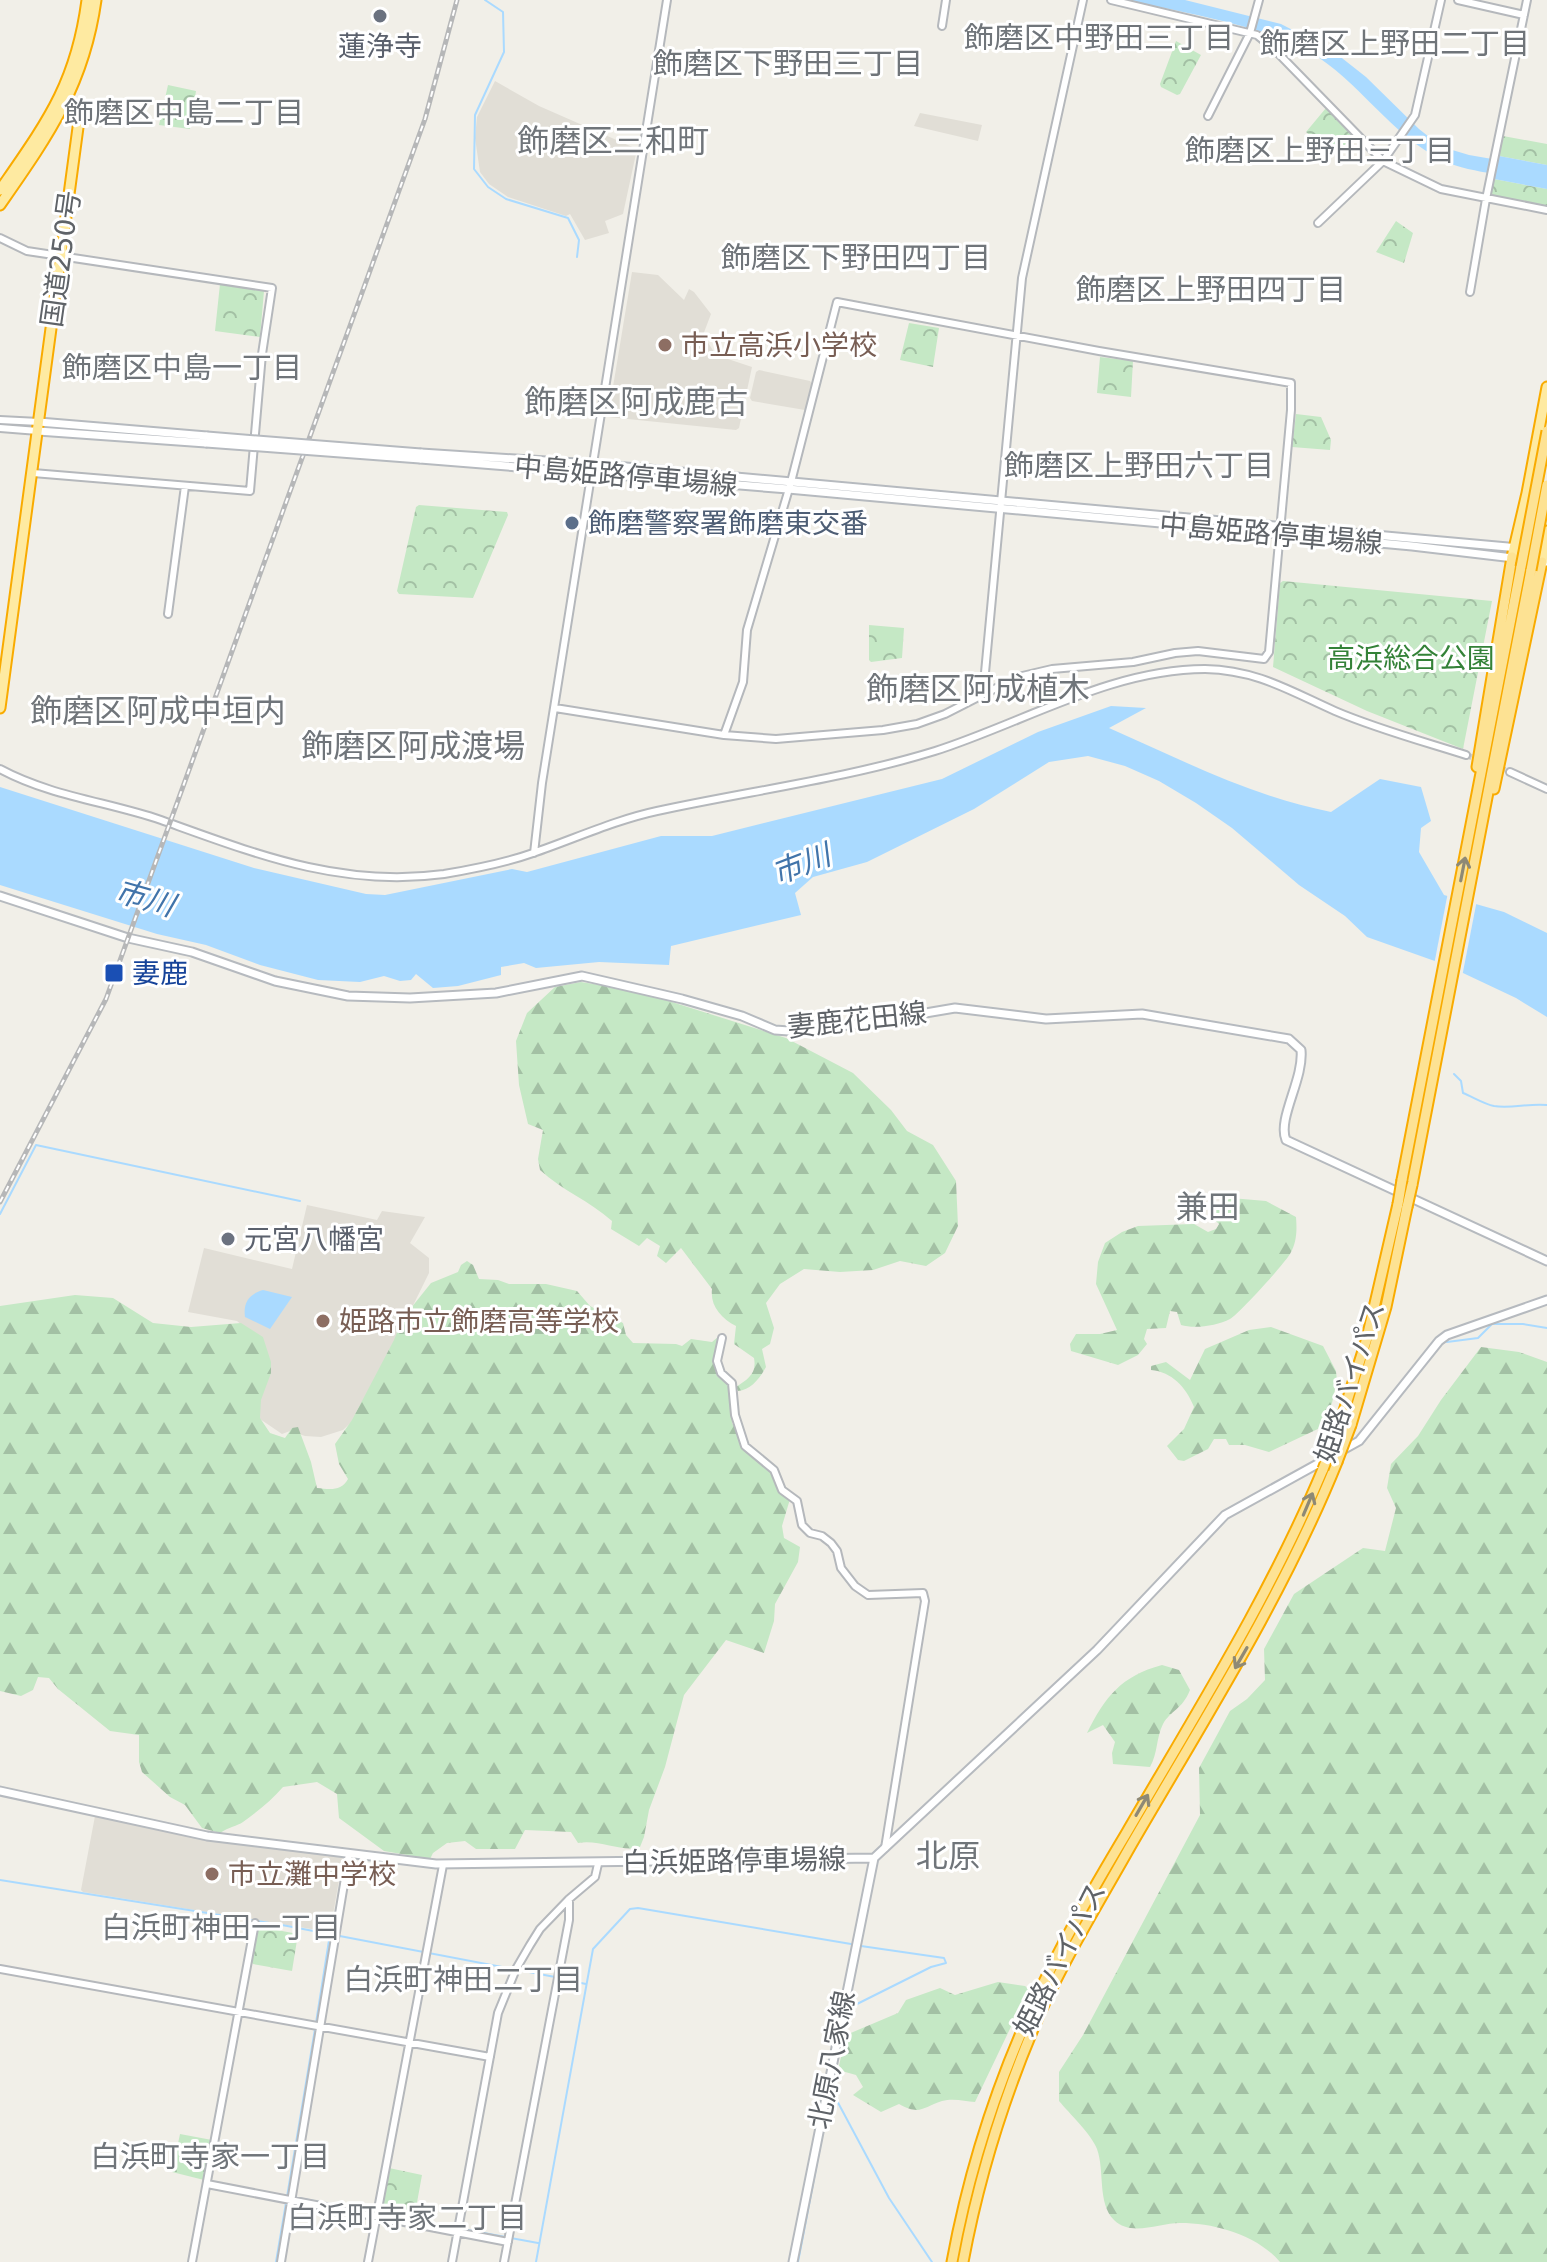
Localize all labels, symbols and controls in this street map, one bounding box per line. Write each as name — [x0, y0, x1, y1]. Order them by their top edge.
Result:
marker: 蓮浄寺 — [371, 7, 389, 25]
district label: 飾磨区中野田三丁目 — [964, 20, 1234, 55]
district label: 飾磨区上野田二丁目 — [1260, 26, 1530, 61]
place label: 蓮浄寺 — [338, 30, 422, 63]
district label: 飾磨区下野田三丁目 — [653, 46, 923, 81]
district label: 飾磨区中島二丁目 — [64, 95, 304, 130]
district label: 飾磨区三和町 — [517, 122, 709, 160]
district label: 飾磨区上野田三丁目 — [1185, 133, 1455, 168]
street label: 国道250号 — [35, 189, 87, 329]
district label: 飾磨区下野田四丁目 — [721, 240, 991, 275]
district label: 飾磨区上野田四丁目 — [1076, 272, 1346, 307]
place label: 市立高浜小学校 — [681, 329, 877, 362]
marker: 市立高浜小学校 — [656, 336, 674, 354]
district label: 飾磨区中島一丁目 — [62, 350, 302, 385]
district label: 飾磨区阿成鹿古 — [524, 383, 748, 421]
district label: 飾磨区上野田六丁目 — [1004, 448, 1274, 483]
street label: 中島姫路停車場線 — [513, 450, 739, 502]
place label: 飾磨警察署飾磨東交番 — [588, 507, 868, 540]
street label: 中島姫路停車場線 — [1158, 508, 1384, 560]
marker: 飾磨警察署飾磨東交番 — [563, 514, 581, 532]
park label: 高浜総合公園 — [1327, 642, 1495, 675]
district label: 飾磨区阿成植木 — [866, 670, 1090, 708]
district label: 飾磨区阿成中垣内 — [30, 692, 286, 730]
district label: 飾磨区阿成渡場 — [301, 727, 525, 765]
water label: 市川 — [767, 836, 838, 891]
one-way arrow — [1456, 857, 1471, 882]
water label: 市川 — [111, 873, 182, 924]
place label: 妻鹿 — [132, 957, 188, 990]
marker: 妻鹿 — [103, 962, 125, 984]
street label: 妻鹿花田線 — [786, 996, 928, 1044]
district label: 兼田 — [1176, 1188, 1240, 1226]
place label: 元宮八幡宮 — [244, 1223, 384, 1256]
marker: 元宮八幡宮 — [219, 1230, 237, 1248]
street label: 姫路バイパス — [1308, 1297, 1392, 1467]
place label: 姫路市立飾磨高等学校 — [339, 1305, 619, 1338]
marker: 姫路市立飾磨高等学校 — [314, 1312, 332, 1330]
one-way arrow — [1302, 1492, 1317, 1517]
one-way arrow — [1233, 1646, 1249, 1669]
one-way arrow — [1134, 1794, 1150, 1817]
district label: 北原 — [916, 1837, 980, 1875]
street label: 白浜姫路停車場線 — [622, 1843, 846, 1879]
place label: 市立灘中学校 — [228, 1858, 396, 1891]
marker: 市立灘中学校 — [203, 1865, 221, 1883]
street label: 姫路バイパス — [1007, 1877, 1113, 2041]
district label: 白浜町神田一丁目 — [101, 1910, 341, 1945]
district label: 白浜町神田二丁目 — [343, 1962, 583, 1997]
street label: 北原八家線 — [802, 1988, 862, 2132]
district label: 白浜町寺家一丁目 — [90, 2139, 330, 2174]
district label: 白浜町寺家二丁目 — [287, 2200, 527, 2235]

